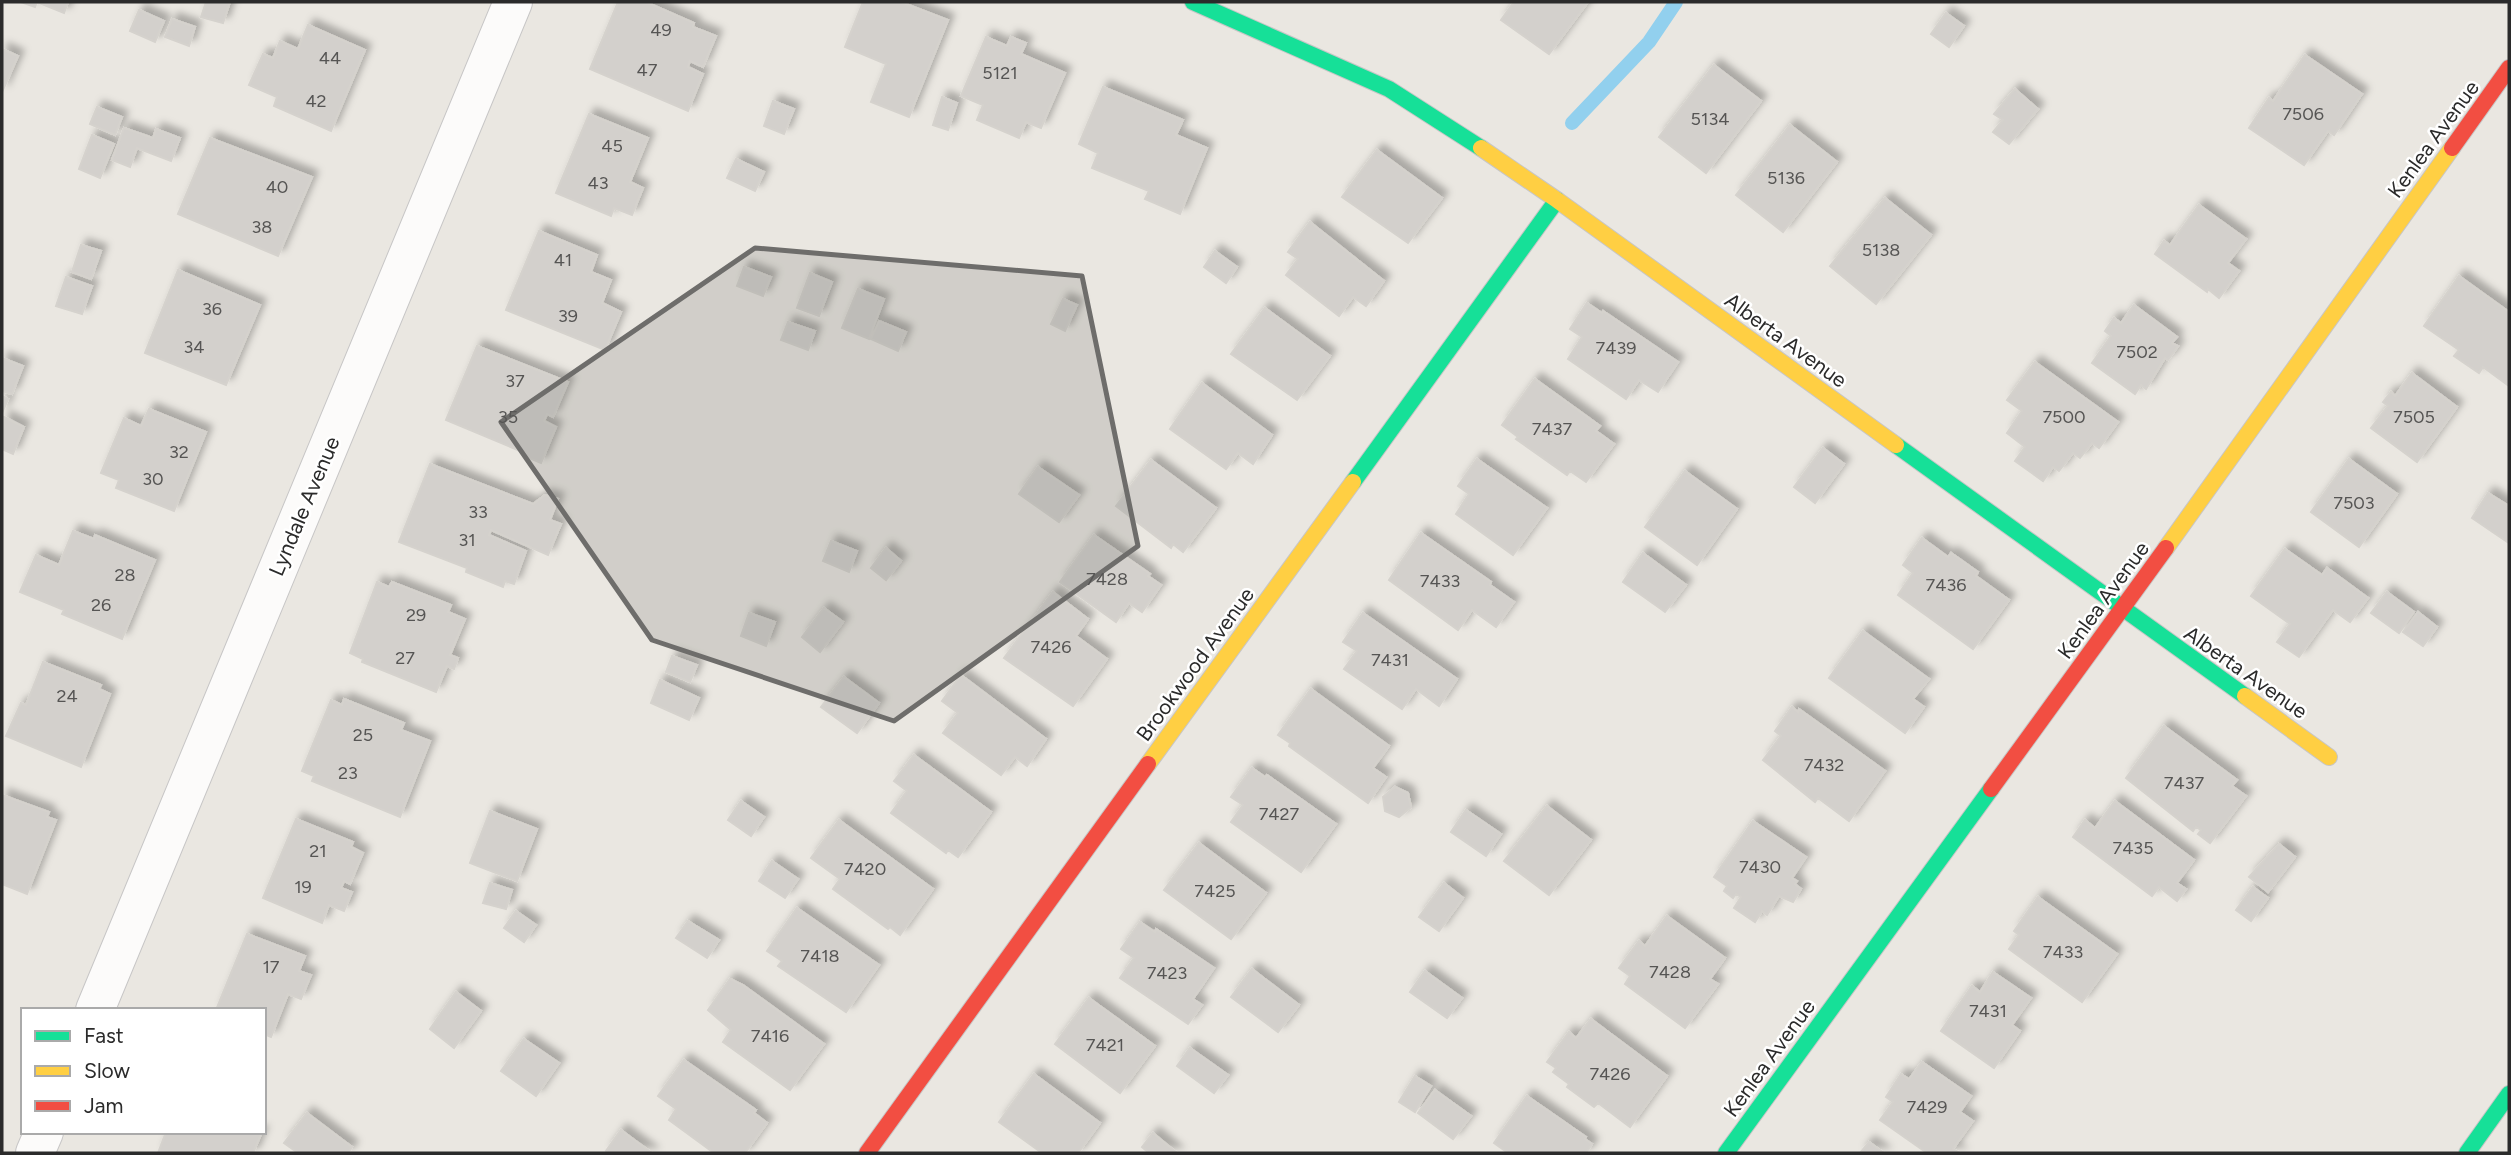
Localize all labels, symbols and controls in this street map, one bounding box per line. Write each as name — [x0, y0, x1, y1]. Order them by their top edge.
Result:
house number: 49 — [650, 19, 672, 41]
house number: 44 — [319, 47, 341, 69]
house number: 47 — [637, 59, 658, 81]
house number: 5121 — [982, 62, 1018, 84]
street label: Kenlea Avenue — [2382, 75, 2484, 203]
house number: 42 — [305, 90, 327, 112]
house number: 7506 — [2282, 103, 2324, 125]
house number: 5134 — [1691, 108, 1729, 130]
house number: 45 — [601, 135, 623, 157]
house number: 5136 — [1767, 167, 1805, 189]
house number: 43 — [588, 172, 608, 194]
house number: 40 — [266, 176, 288, 198]
house number: 38 — [252, 216, 272, 238]
house number: 5138 — [1862, 239, 1900, 261]
house number: 41 — [554, 249, 572, 271]
street label: Alberta Avenue — [1720, 287, 1852, 393]
house number: 36 — [202, 298, 222, 320]
house number: 39 — [558, 305, 578, 327]
house number: 34 — [184, 336, 204, 358]
house number: 7439 — [1596, 337, 1636, 359]
house number: 7502 — [2116, 341, 2158, 363]
house number: 37 — [505, 370, 525, 392]
house number: 35 — [498, 406, 518, 428]
house number: 7500 — [2042, 406, 2086, 428]
house number: 7505 — [2393, 406, 2435, 428]
house number: 7437 — [1532, 418, 1572, 440]
street label: Lyndale Avenue — [263, 433, 345, 579]
house number: 32 — [169, 441, 189, 463]
house number: 30 — [142, 468, 164, 490]
house number: 7503 — [2333, 492, 2375, 514]
house number: 33 — [468, 501, 488, 523]
house number: 31 — [458, 529, 476, 551]
street label: Kenlea Avenue — [2052, 536, 2154, 664]
house number: 28 — [114, 564, 136, 586]
house number: 7428 — [1086, 568, 1128, 590]
house number: 7433 — [1420, 570, 1460, 592]
house number: 7436 — [1926, 574, 1966, 596]
street label: Brookwood Avenue — [1131, 582, 1259, 746]
house number: 26 — [91, 594, 111, 616]
house number: 29 — [406, 604, 426, 626]
street label: Alberta Avenue — [2180, 620, 2312, 724]
house number: 7426 — [1030, 636, 1072, 658]
house number: 27 — [395, 647, 415, 669]
house number: 7431 — [1371, 649, 1409, 671]
house number: 24 — [56, 685, 78, 707]
house number: 25 — [353, 724, 373, 746]
house number: 7432 — [1804, 754, 1844, 776]
house number: 23 — [338, 762, 358, 784]
house number: 7437 — [2164, 772, 2204, 794]
house number: 7427 — [1259, 803, 1300, 825]
house number: 7435 — [2113, 837, 2154, 859]
house number: 21 — [309, 840, 327, 862]
house number: 7430 — [1739, 856, 1781, 878]
house number: 7420 — [844, 858, 886, 880]
house number: 19 — [294, 876, 312, 898]
house number: 7425 — [1194, 880, 1236, 902]
house number: 7433 — [2043, 941, 2083, 963]
house number: 7418 — [800, 945, 840, 967]
house number: 17 — [262, 956, 280, 978]
house number: 7428 — [1649, 961, 1691, 983]
house number: 7423 — [1147, 962, 1187, 984]
street label: Kenlea Avenue — [1718, 994, 1820, 1122]
house number: 7431 — [1969, 1000, 2007, 1022]
legend — [21, 1008, 266, 1134]
text: Fast — [84, 1023, 124, 1048]
house number: 7416 — [751, 1025, 789, 1047]
house number: 7421 — [1086, 1034, 1124, 1056]
text: Slow — [84, 1058, 130, 1083]
house number: 7426 — [1589, 1063, 1631, 1085]
text: Jam — [84, 1093, 123, 1118]
house number: 7429 — [1906, 1096, 1948, 1118]

